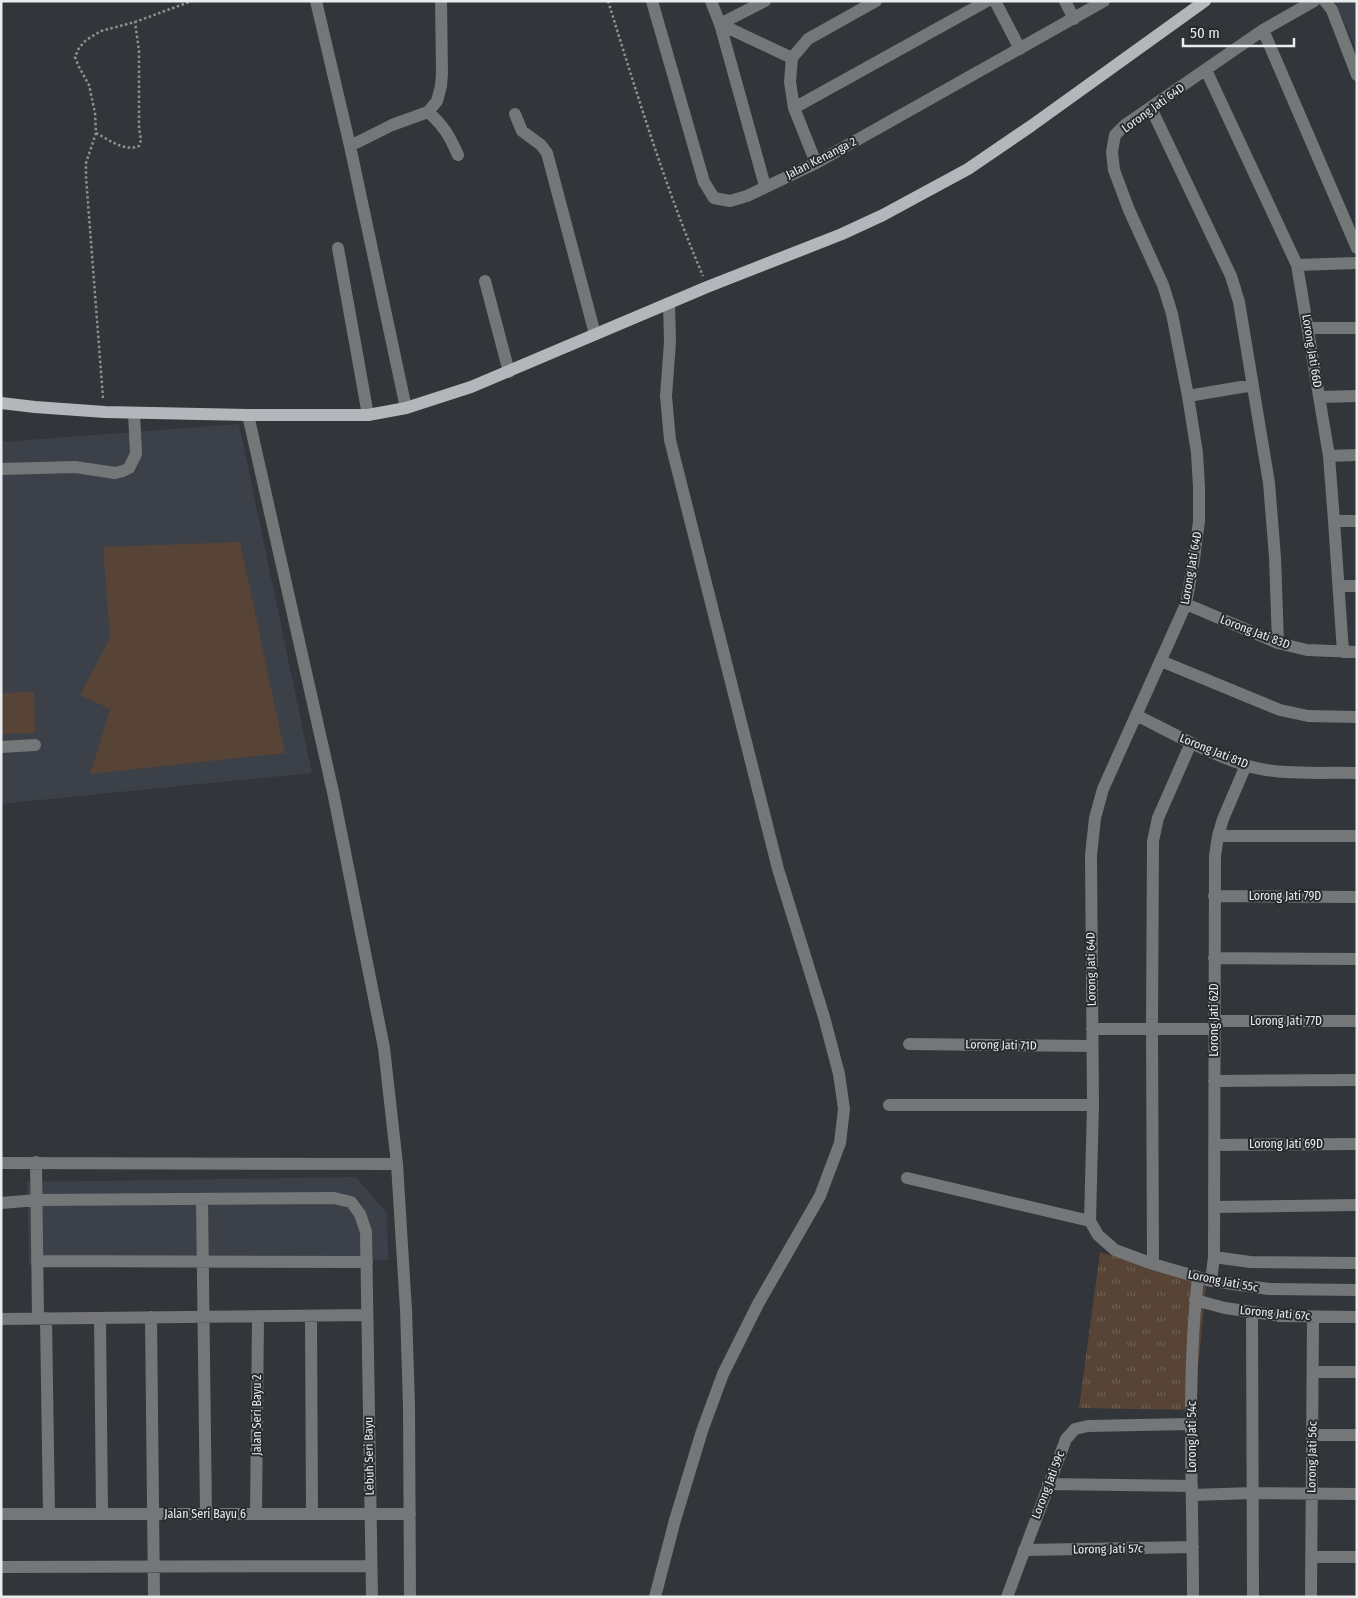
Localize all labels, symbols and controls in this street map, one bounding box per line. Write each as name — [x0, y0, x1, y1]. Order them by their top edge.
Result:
scale bar — [1183, 15, 1294, 47]
text: 50 m — [1190, 24, 1220, 42]
street label: Lorong Jati 64D — [1119, 81, 1187, 135]
street label: Jalan Kenanga 2 — [783, 134, 859, 182]
street label: Lorong Jati 66D — [1299, 313, 1325, 389]
street label: Lorong Jati 64D — [1178, 530, 1204, 606]
street label: Lorong Jati 83D — [1218, 612, 1292, 652]
street label: Lorong Jati 81D — [1178, 731, 1250, 771]
street label: Lorong Jati 79D — [1249, 889, 1321, 903]
street label: Lorong Jati 64D — [1083, 932, 1099, 1006]
street label: Lorong Jati 62D — [1207, 983, 1221, 1057]
street label: Lorong Jati 77D — [1250, 1014, 1322, 1028]
street label: Lorong Jati 71D — [965, 1037, 1037, 1053]
street label: Lorong Jati 69D — [1249, 1137, 1323, 1151]
street label: Lorong Jati 55c — [1187, 1267, 1259, 1295]
street label: Lorong Jati 67c — [1239, 1303, 1311, 1323]
street label: Jalan Seri Bayu 2 — [250, 1374, 264, 1456]
street label: Lorong Jati 54c — [1185, 1401, 1199, 1473]
street label: Lebuh Seri Bayu — [361, 1417, 377, 1495]
street label: Lorong Jati 56c — [1304, 1421, 1320, 1493]
street label: Lorong Jati 59c — [1029, 1449, 1067, 1521]
street label: Jalan Seri Bayu 6 — [164, 1507, 246, 1521]
street label: Lorong Jati 57c — [1073, 1541, 1143, 1557]

